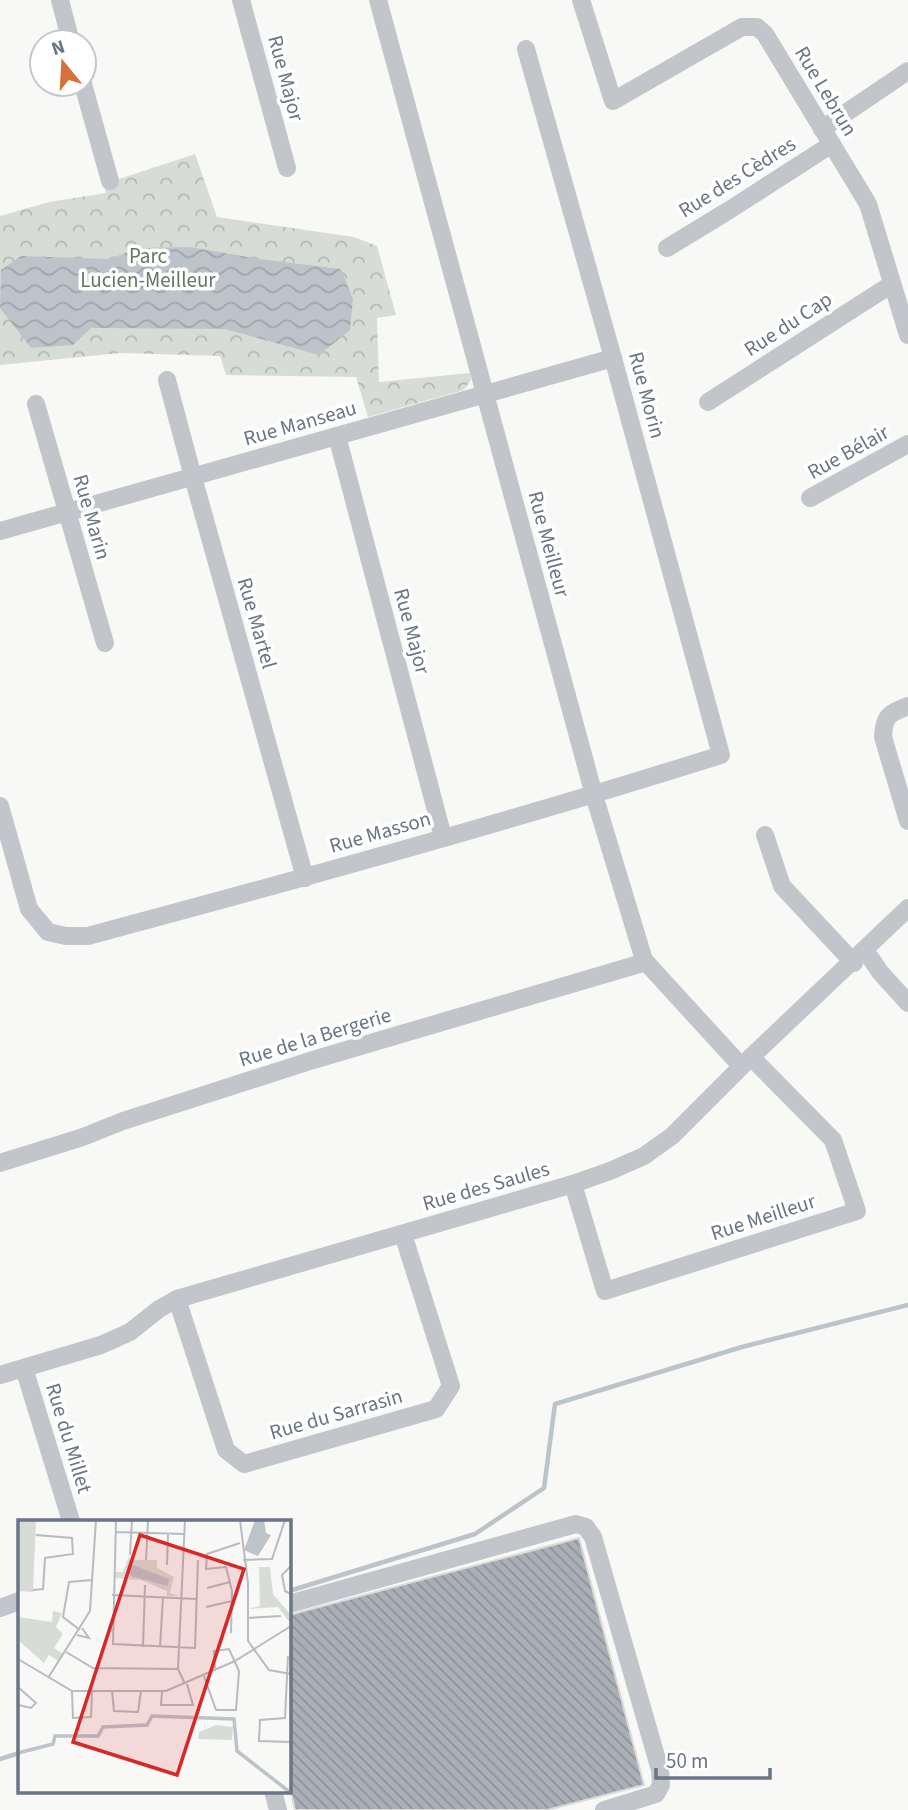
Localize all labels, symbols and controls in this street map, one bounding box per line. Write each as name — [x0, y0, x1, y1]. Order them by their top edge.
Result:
north arrow — [28, 28, 98, 98]
street label: Rue Major — [260, 32, 312, 125]
text: N — [48, 33, 68, 63]
street label: Rue Lebrun — [787, 40, 865, 142]
street label: Rue des Cèdres — [672, 129, 802, 225]
park label: Parc Lucien-Meilleur — [80, 241, 216, 295]
street label: Rue du Cap — [738, 284, 838, 364]
street label: Rue Morin — [621, 348, 673, 442]
street label: Rue Manseau — [240, 393, 360, 453]
street label: Rue Bélair — [802, 417, 895, 487]
street label: Rue Marin — [65, 471, 119, 563]
street label: Rue Meilleur — [520, 488, 578, 601]
street label: Rue Martel — [230, 574, 284, 672]
street label: Rue Major — [386, 585, 438, 678]
street label: Rue Masson — [326, 803, 434, 861]
street label: Rue de la Bergerie — [235, 1000, 395, 1074]
street label: Rue des Saules — [419, 1153, 553, 1218]
street label: Rue Meilleur — [707, 1186, 820, 1248]
street label: Rue du Millet — [38, 1379, 100, 1497]
street label: Rue du Sarrasin — [266, 1381, 406, 1447]
inset map — [18, 1520, 290, 1792]
scale bar — [656, 1736, 770, 1780]
text: 50 m — [666, 1746, 708, 1776]

